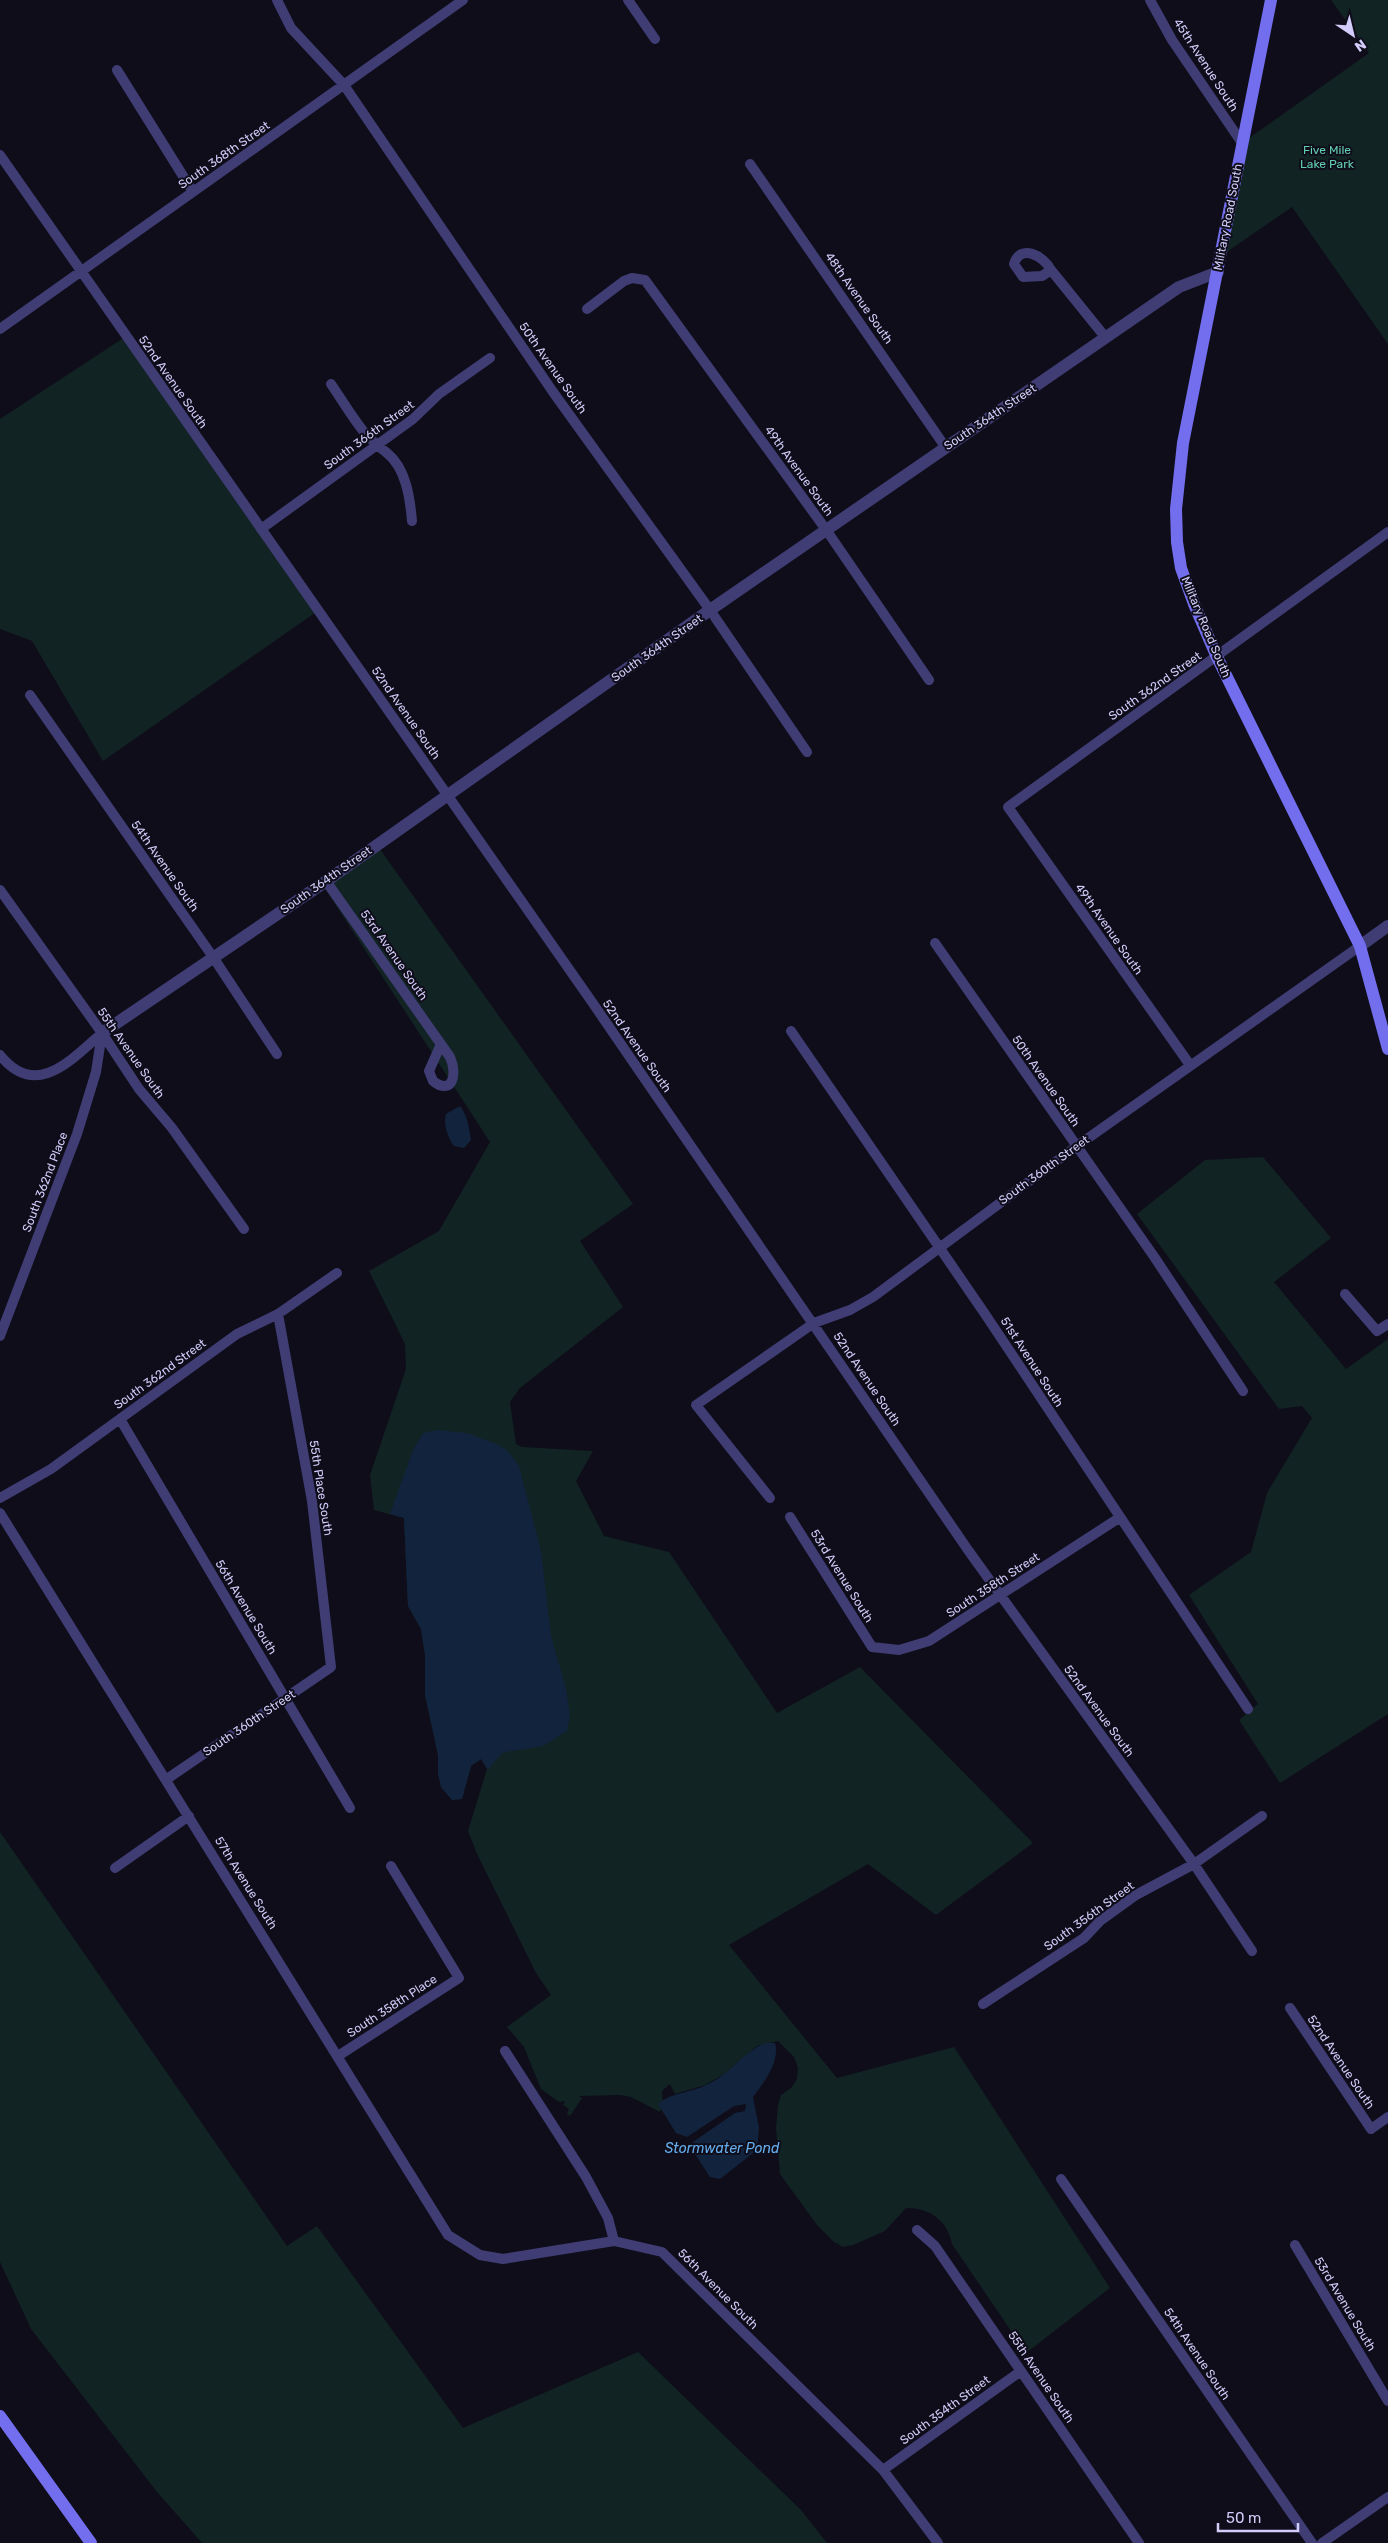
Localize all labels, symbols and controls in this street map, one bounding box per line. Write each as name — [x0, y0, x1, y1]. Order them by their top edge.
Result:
north arrow — [1328, 10, 1378, 60]
street label: 45th Avenue South — [1171, 16, 1241, 114]
text: N — [1351, 35, 1369, 55]
street label: South 368th Street — [176, 118, 273, 192]
park label: Five Mile Lake Park — [1300, 143, 1355, 171]
street label: Military Road South — [1211, 162, 1245, 272]
street label: 48th Avenue South — [822, 250, 896, 346]
street label: 50th Avenue South — [516, 320, 590, 416]
street label: 52nd Avenue South — [136, 333, 210, 431]
street label: South 364th Street — [941, 381, 1039, 453]
street label: South 366th Street — [321, 397, 417, 472]
street label: 49th Avenue South — [762, 423, 836, 519]
street label: Military Road South — [1178, 574, 1234, 680]
street label: South 364th Street — [609, 611, 706, 685]
street label: South 362nd Street — [1106, 649, 1204, 723]
street label: 52nd Avenue South — [369, 664, 443, 762]
street label: 54th Avenue South — [128, 818, 202, 914]
street label: South 364th Street — [278, 843, 375, 917]
street label: 49th Avenue South — [1072, 881, 1146, 977]
street label: 53rd Avenue South — [358, 907, 430, 1003]
street label: 52nd Avenue South — [600, 997, 674, 1095]
street label: 55th Avenue South — [94, 1005, 168, 1101]
street label: 50th Avenue South — [1009, 1033, 1083, 1129]
street label: South 362nd Place — [19, 1130, 71, 1234]
street label: South 360th Street — [996, 1132, 1092, 1207]
street label: 51st Avenue South — [998, 1315, 1066, 1409]
street label: 52nd Avenue South — [831, 1330, 903, 1428]
street label: South 362nd Street — [111, 1336, 209, 1412]
street label: 55th Place South — [307, 1439, 335, 1537]
street label: 53rd Avenue South — [808, 1527, 876, 1625]
street label: South 358th Street — [944, 1550, 1042, 1620]
street label: 56th Avenue South — [212, 1557, 280, 1657]
street label: 52nd Avenue South — [1061, 1662, 1137, 1760]
street label: South 360th Street — [200, 1687, 298, 1759]
street label: 57th Avenue South — [212, 1834, 280, 1932]
street label: South 356th Street — [1041, 1878, 1137, 1953]
street label: South 358th Place — [345, 1972, 440, 2040]
street label: 52nd Avenue South — [1305, 2013, 1377, 2111]
water label: Stormwater Pond — [665, 2140, 780, 2157]
street label: 56th Avenue South — [675, 2246, 761, 2332]
street label: 53rd Avenue South — [1311, 2254, 1379, 2354]
street label: 54th Avenue South — [1161, 2305, 1233, 2403]
street label: 55th Avenue South — [1005, 2329, 1077, 2425]
street label: South 354th Street — [897, 2372, 993, 2447]
scale bar — [1218, 2500, 1298, 2532]
text: 50 m — [1226, 2509, 1261, 2527]

